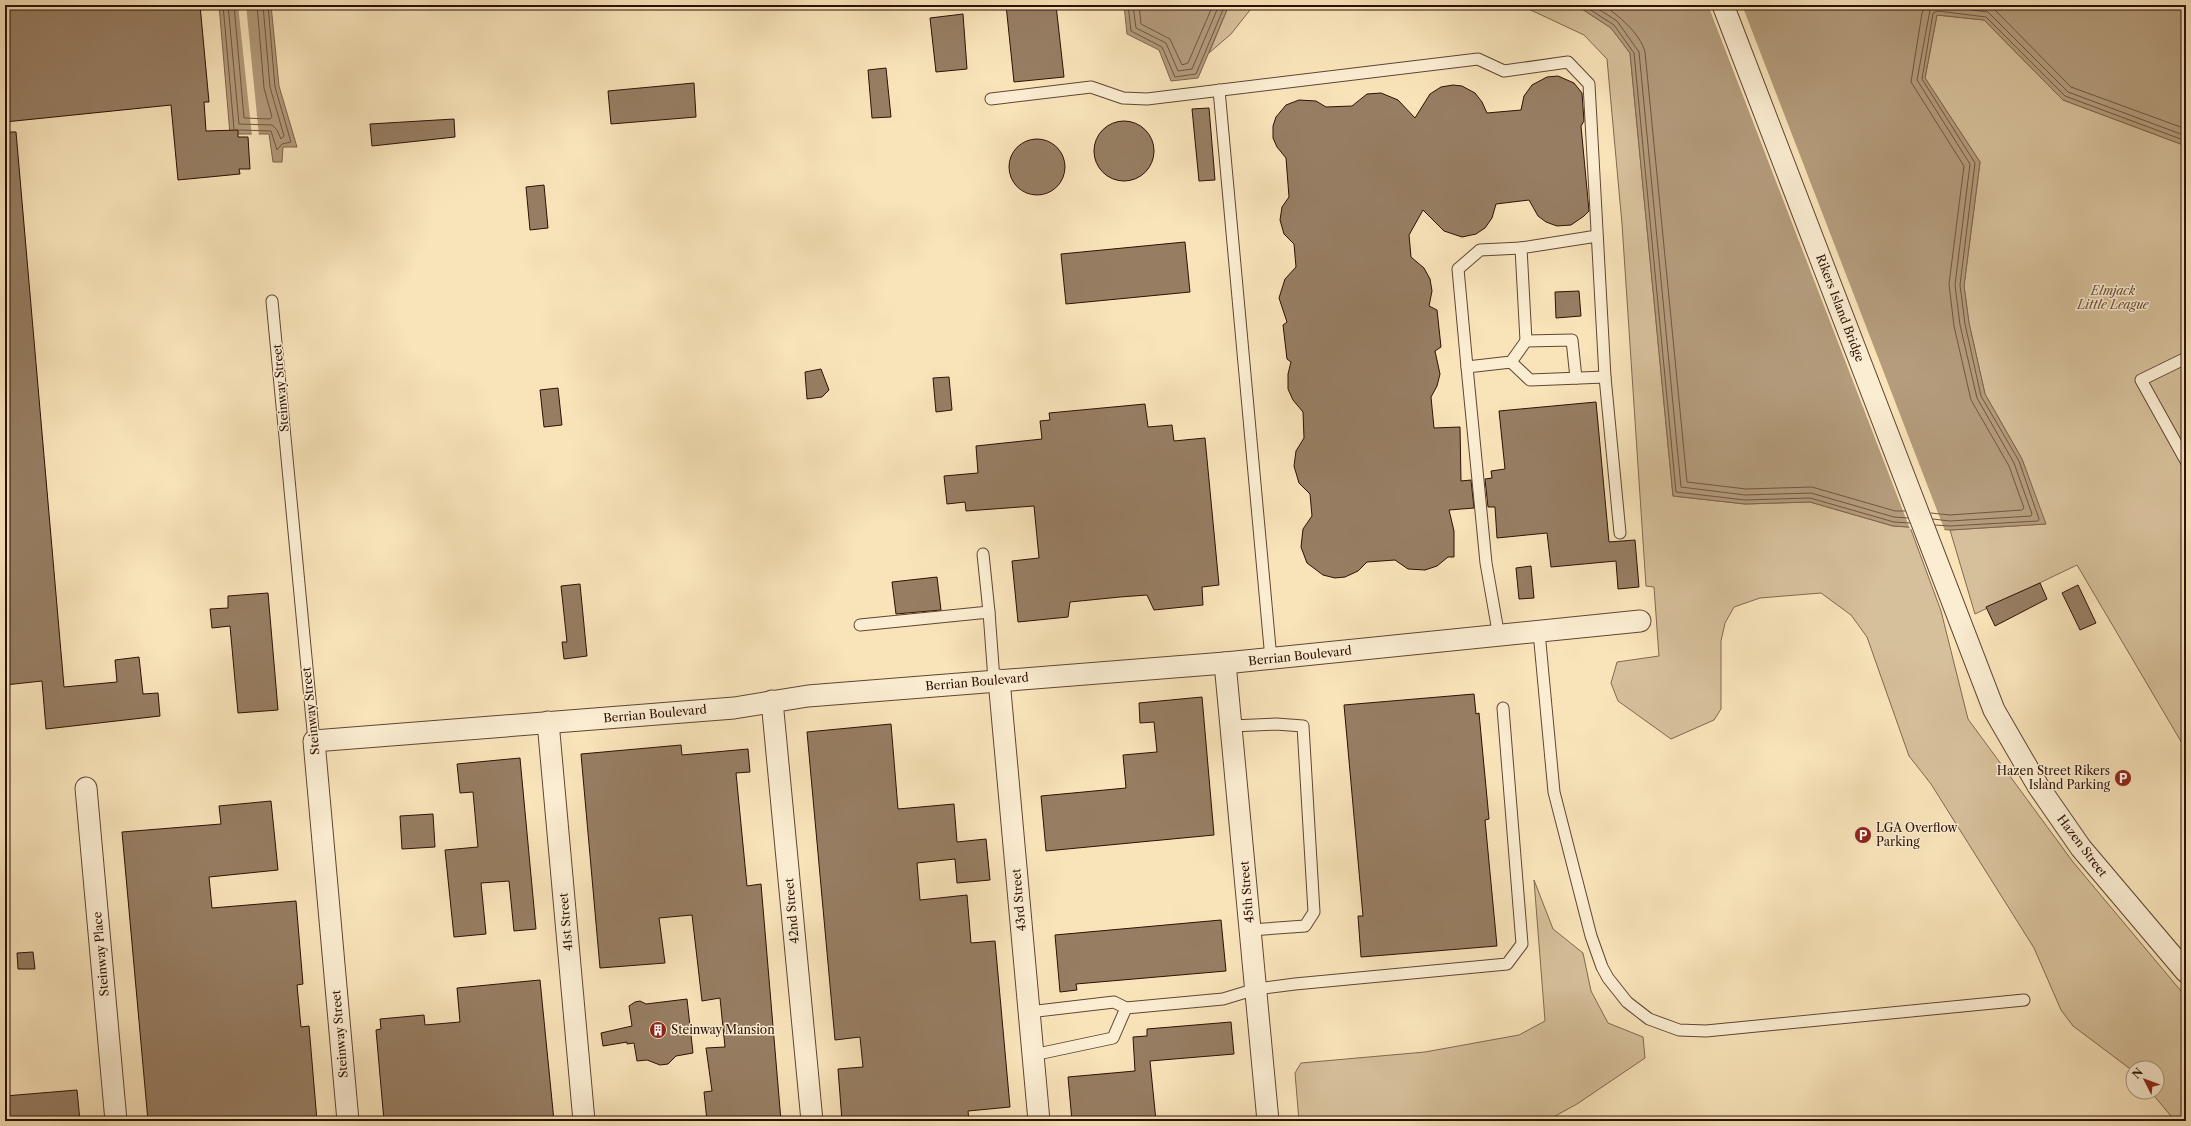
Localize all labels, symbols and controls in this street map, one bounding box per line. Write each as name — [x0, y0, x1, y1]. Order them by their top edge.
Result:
street label: Rikers Island Bridge — [1813, 252, 1868, 364]
park label: Elmjack Little League — [2076, 283, 2150, 312]
street label: Steinway Street — [269, 343, 292, 433]
street label: Berrian Boulevard — [1248, 643, 1353, 668]
street label: Steinway Street — [298, 666, 323, 756]
street label: Berrian Boulevard — [925, 669, 1030, 693]
street label: Berrian Boulevard — [603, 701, 708, 725]
place label: Hazen Street Rikers Island Parking — [1997, 763, 2111, 792]
parking icon: Hazen Street Rikers Island Parking — [2113, 768, 2133, 788]
street label: Hazen Street — [2054, 812, 2111, 880]
place label: LGA Overflow Parking — [1876, 820, 1958, 849]
parking icon: LGA Overflow Parking — [1853, 825, 1873, 845]
street label: 45th Street — [1236, 860, 1257, 924]
street label: 43rd Street — [1008, 867, 1029, 932]
street label: 42nd Street — [781, 877, 802, 945]
street label: 41st Street — [555, 891, 576, 952]
street label: Steinway Place — [89, 911, 112, 997]
street label: Steinway Street — [328, 989, 351, 1079]
building icon: Steinway Mansion — [648, 1020, 668, 1040]
place label: Steinway Mansion — [671, 1022, 775, 1037]
north arrow — [2125, 1060, 2165, 1100]
text: N — [2129, 1065, 2146, 1082]

